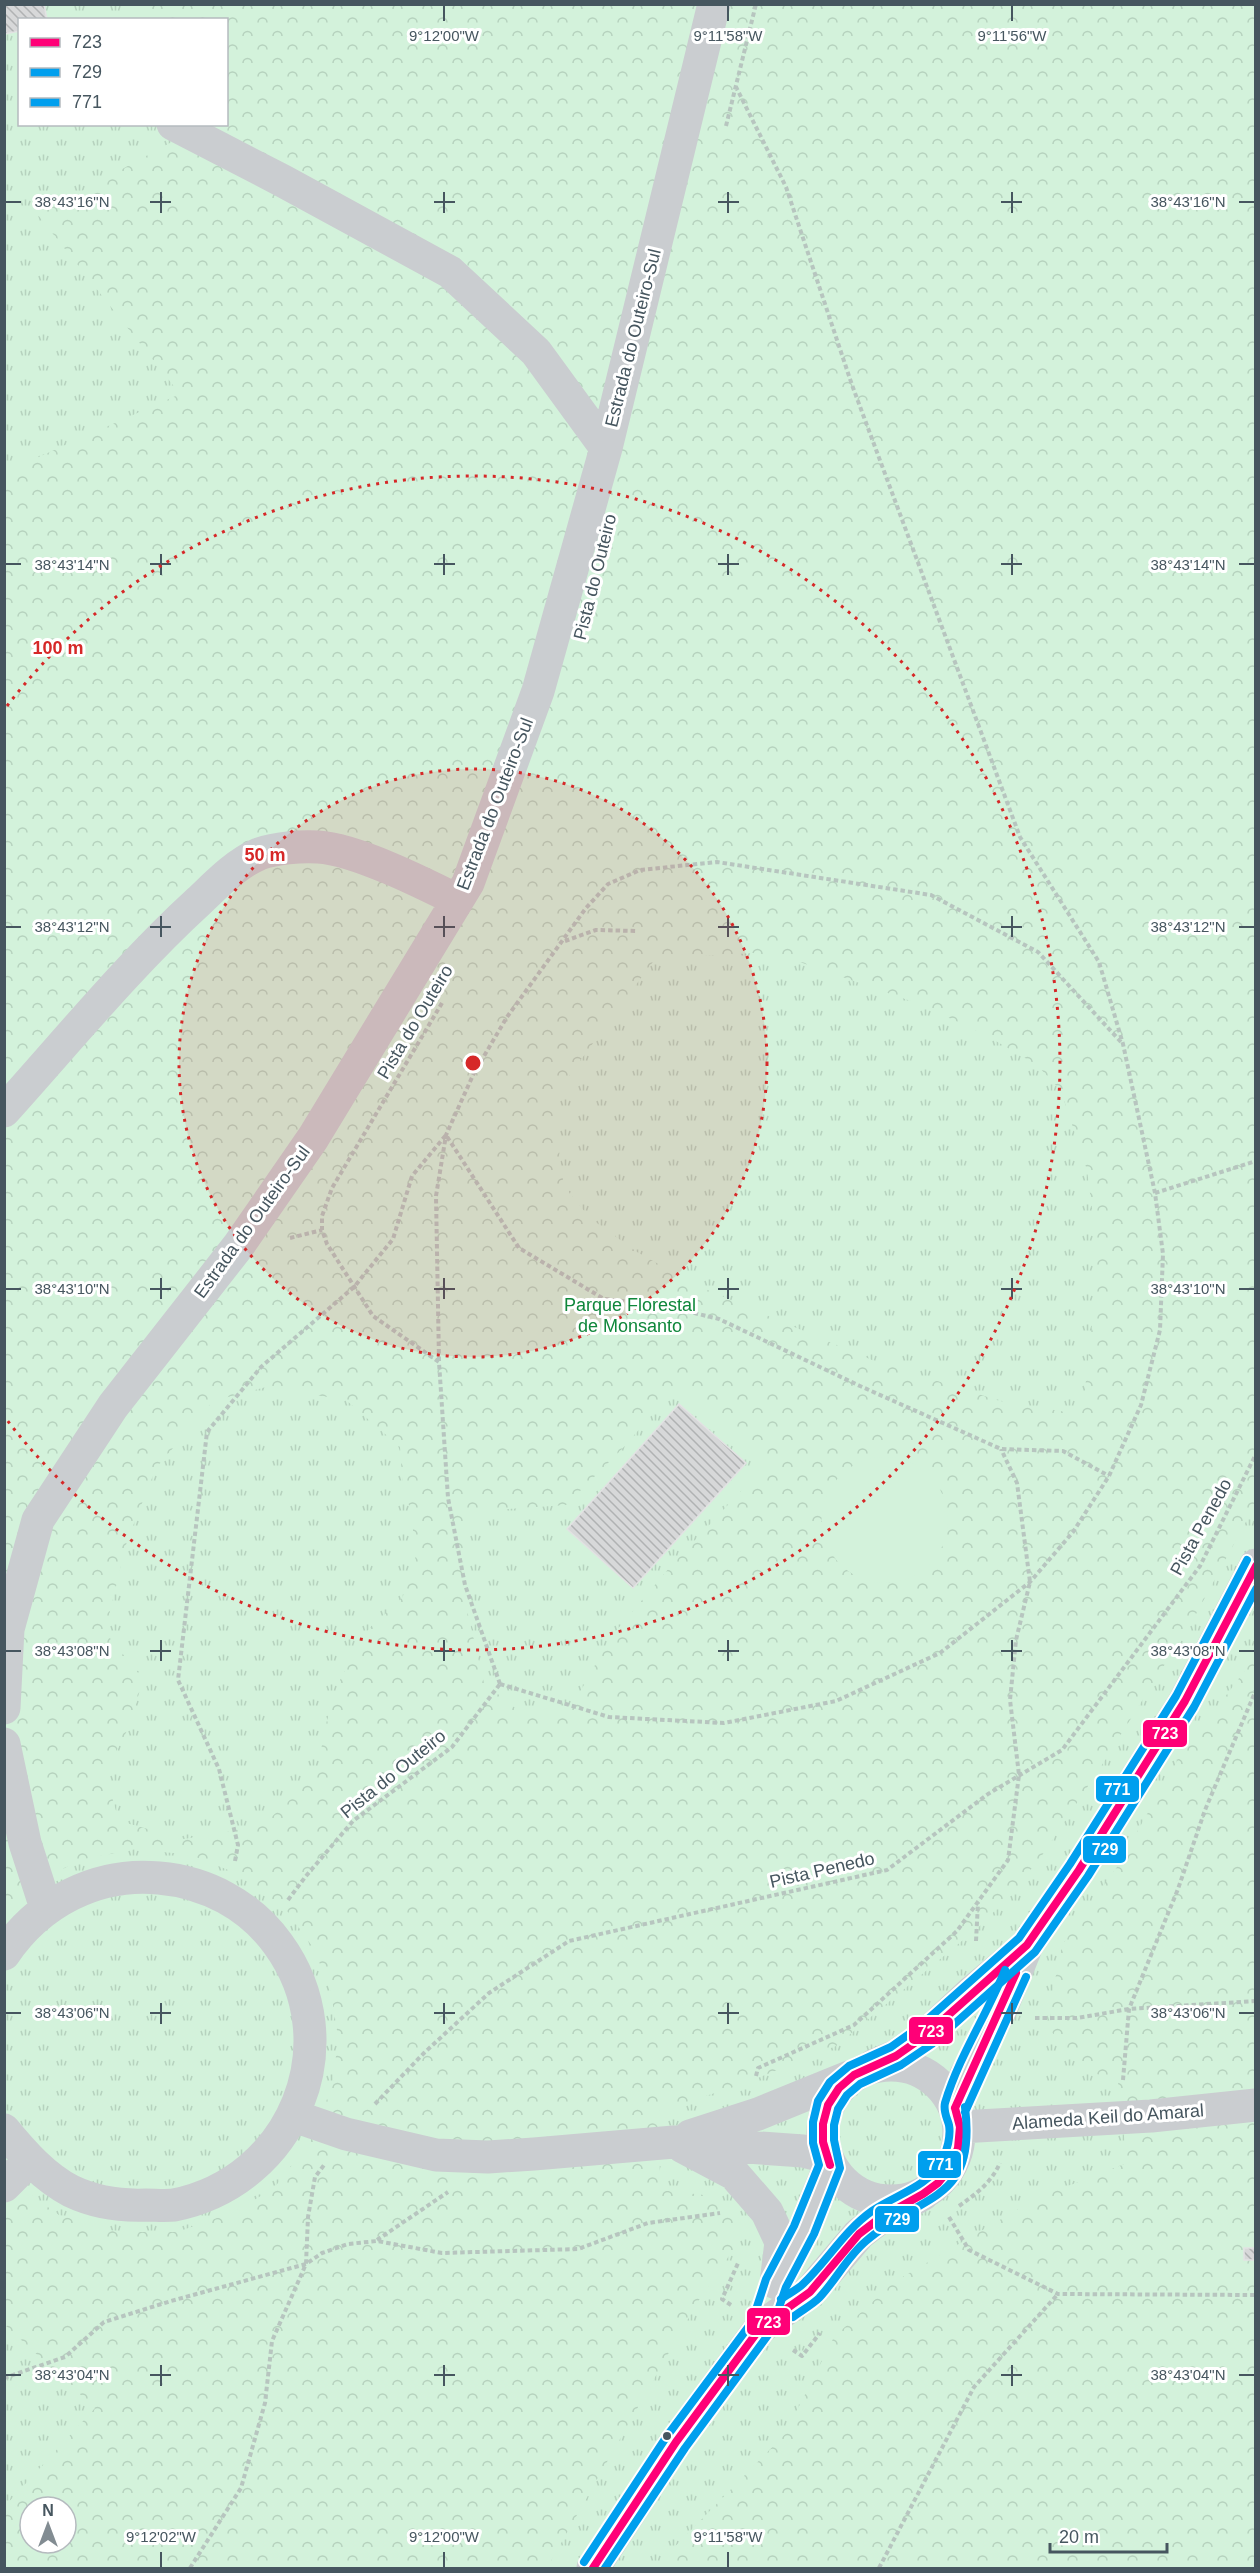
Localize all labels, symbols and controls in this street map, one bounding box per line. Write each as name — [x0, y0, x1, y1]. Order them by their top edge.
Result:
legend — [18, 18, 228, 126]
text: 9°12'00"W — [409, 27, 480, 44]
text: 9°11'58"W — [694, 27, 763, 44]
text: 9°11'56"W — [978, 27, 1047, 44]
text: 723 — [72, 32, 102, 52]
text: 729 — [72, 62, 102, 82]
text: 771 — [72, 92, 102, 112]
text: 38°43'16"N — [34, 193, 110, 210]
text: 38°43'16"N — [1150, 193, 1226, 210]
street label: Estrada do Outeiro-Sul — [601, 247, 665, 429]
street label: Pista do Outeiro — [570, 512, 620, 642]
text: 38°43'14"N — [34, 556, 110, 573]
text: 38°43'14"N — [1150, 556, 1226, 573]
text: 100 m — [32, 638, 84, 658]
street label: Estrada do Outeiro-Sul — [453, 715, 537, 893]
text: 50 m — [244, 845, 286, 865]
text: 38°43'12"N — [34, 918, 110, 935]
text: 38°43'12"N — [1150, 918, 1226, 935]
street label: Pista do Outeiro — [373, 962, 457, 1082]
centre of rings — [463, 1053, 483, 1073]
street label: Estrada do Outeiro-Sul — [190, 1142, 314, 1302]
text: 38°43'10"N — [34, 1280, 110, 1297]
text: 38°43'10"N — [1150, 1280, 1226, 1297]
park label: Parque Florestal de Monsanto — [564, 1295, 696, 1336]
street label: Pista Penedo — [1166, 1475, 1236, 1579]
text: 38°43'08"N — [34, 1642, 110, 1659]
text: 38°43'08"N — [1150, 1642, 1226, 1659]
line badge: 723 — [1142, 1719, 1188, 1748]
text: 723 — [1152, 1725, 1178, 1742]
street label: Pista do Outeiro — [337, 1726, 449, 1822]
line badge: 771 — [1095, 1775, 1140, 1803]
text: 771 — [1104, 1781, 1130, 1798]
line badge: 729 — [1082, 1835, 1127, 1864]
text: 729 — [1092, 1841, 1118, 1858]
street label: Pista Penedo — [768, 1848, 876, 1892]
text: 38°43'06"N — [34, 2004, 110, 2021]
text: 38°43'06"N — [1150, 2004, 1226, 2021]
line badge: 723 — [908, 2016, 954, 2045]
text: 723 — [918, 2023, 944, 2040]
street label: Alameda Keil do Amaral — [1011, 2100, 1205, 2134]
line badge: 771 — [917, 2150, 962, 2179]
text: 771 — [927, 2156, 953, 2173]
line badge: 729 — [874, 2205, 920, 2233]
text: 729 — [884, 2211, 910, 2228]
line badge: 723 — [746, 2307, 791, 2336]
text: 723 — [755, 2314, 781, 2331]
text: 38°43'04"N — [34, 2366, 110, 2383]
text: 38°43'04"N — [1150, 2366, 1226, 2383]
unlabelled marker — [661, 2430, 673, 2442]
north arrow — [18, 2495, 78, 2555]
text: N — [42, 2502, 54, 2519]
scale bar — [1050, 2516, 1167, 2554]
text: 20 m — [1059, 2527, 1099, 2547]
text: 9°12'02"W — [126, 2528, 197, 2545]
text: 9°12'00"W — [409, 2528, 480, 2545]
text: 9°11'58"W — [694, 2528, 763, 2545]

